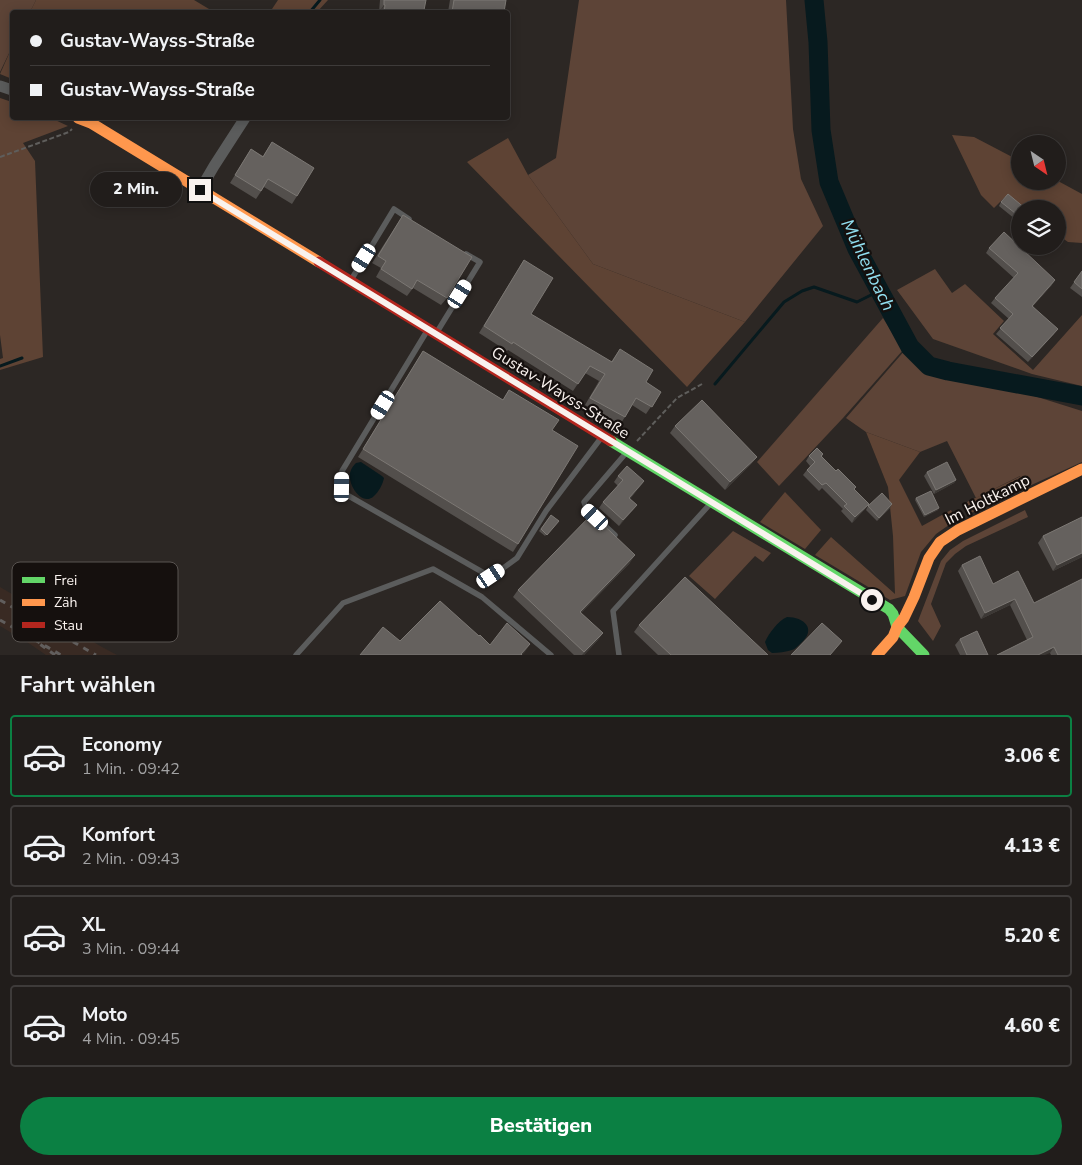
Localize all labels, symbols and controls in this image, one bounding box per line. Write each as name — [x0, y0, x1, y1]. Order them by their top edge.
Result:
text: Gustav-Wayss-Straße — [60, 28, 255, 54]
text: Gustav-Wayss-Straße — [60, 77, 255, 103]
north arrow — [1011, 135, 1066, 190]
map controls — [1011, 135, 1066, 255]
callout: 2 Min. — [90, 172, 182, 208]
text: 2 Min. — [113, 178, 159, 200]
route end — [189, 179, 211, 201]
button: layers — [1011, 200, 1066, 255]
water label: Mühlenbach — [835, 215, 901, 315]
car — [349, 241, 378, 275]
car — [445, 277, 474, 311]
street label: Gustav-Wayss-Straße — [487, 341, 634, 444]
car — [368, 388, 397, 422]
street label: Im Holtkamp — [941, 469, 1034, 531]
car — [334, 472, 349, 502]
car — [578, 501, 611, 533]
car — [474, 561, 507, 591]
legend — [12, 562, 178, 642]
text: Frei — [54, 571, 77, 590]
route start — [861, 589, 883, 611]
text: Zäh — [54, 593, 77, 612]
text: Stau — [54, 616, 83, 635]
text: Fahrt wählen — [20, 670, 156, 700]
text: Economy — [82, 732, 162, 758]
icon: car — [22, 734, 67, 779]
text: 3.06 € — [1004, 743, 1060, 769]
text: 1 Min. · 09:42 — [82, 758, 180, 780]
text: Komfort — [82, 822, 155, 848]
icon: car — [22, 824, 67, 869]
text: 4.13 € — [1004, 833, 1060, 859]
text: 2 Min. · 09:43 — [82, 848, 180, 870]
text: XL — [82, 912, 105, 938]
icon: car — [22, 914, 67, 959]
text: 5.20 € — [1004, 923, 1060, 949]
text: 3 Min. · 09:44 — [82, 938, 180, 960]
text: Moto — [82, 1002, 128, 1028]
icon: car — [22, 1004, 67, 1049]
text: 4.60 € — [1004, 1013, 1060, 1039]
text: 4 Min. · 09:45 — [82, 1028, 180, 1050]
button: Bestätigen — [20, 1097, 1062, 1155]

